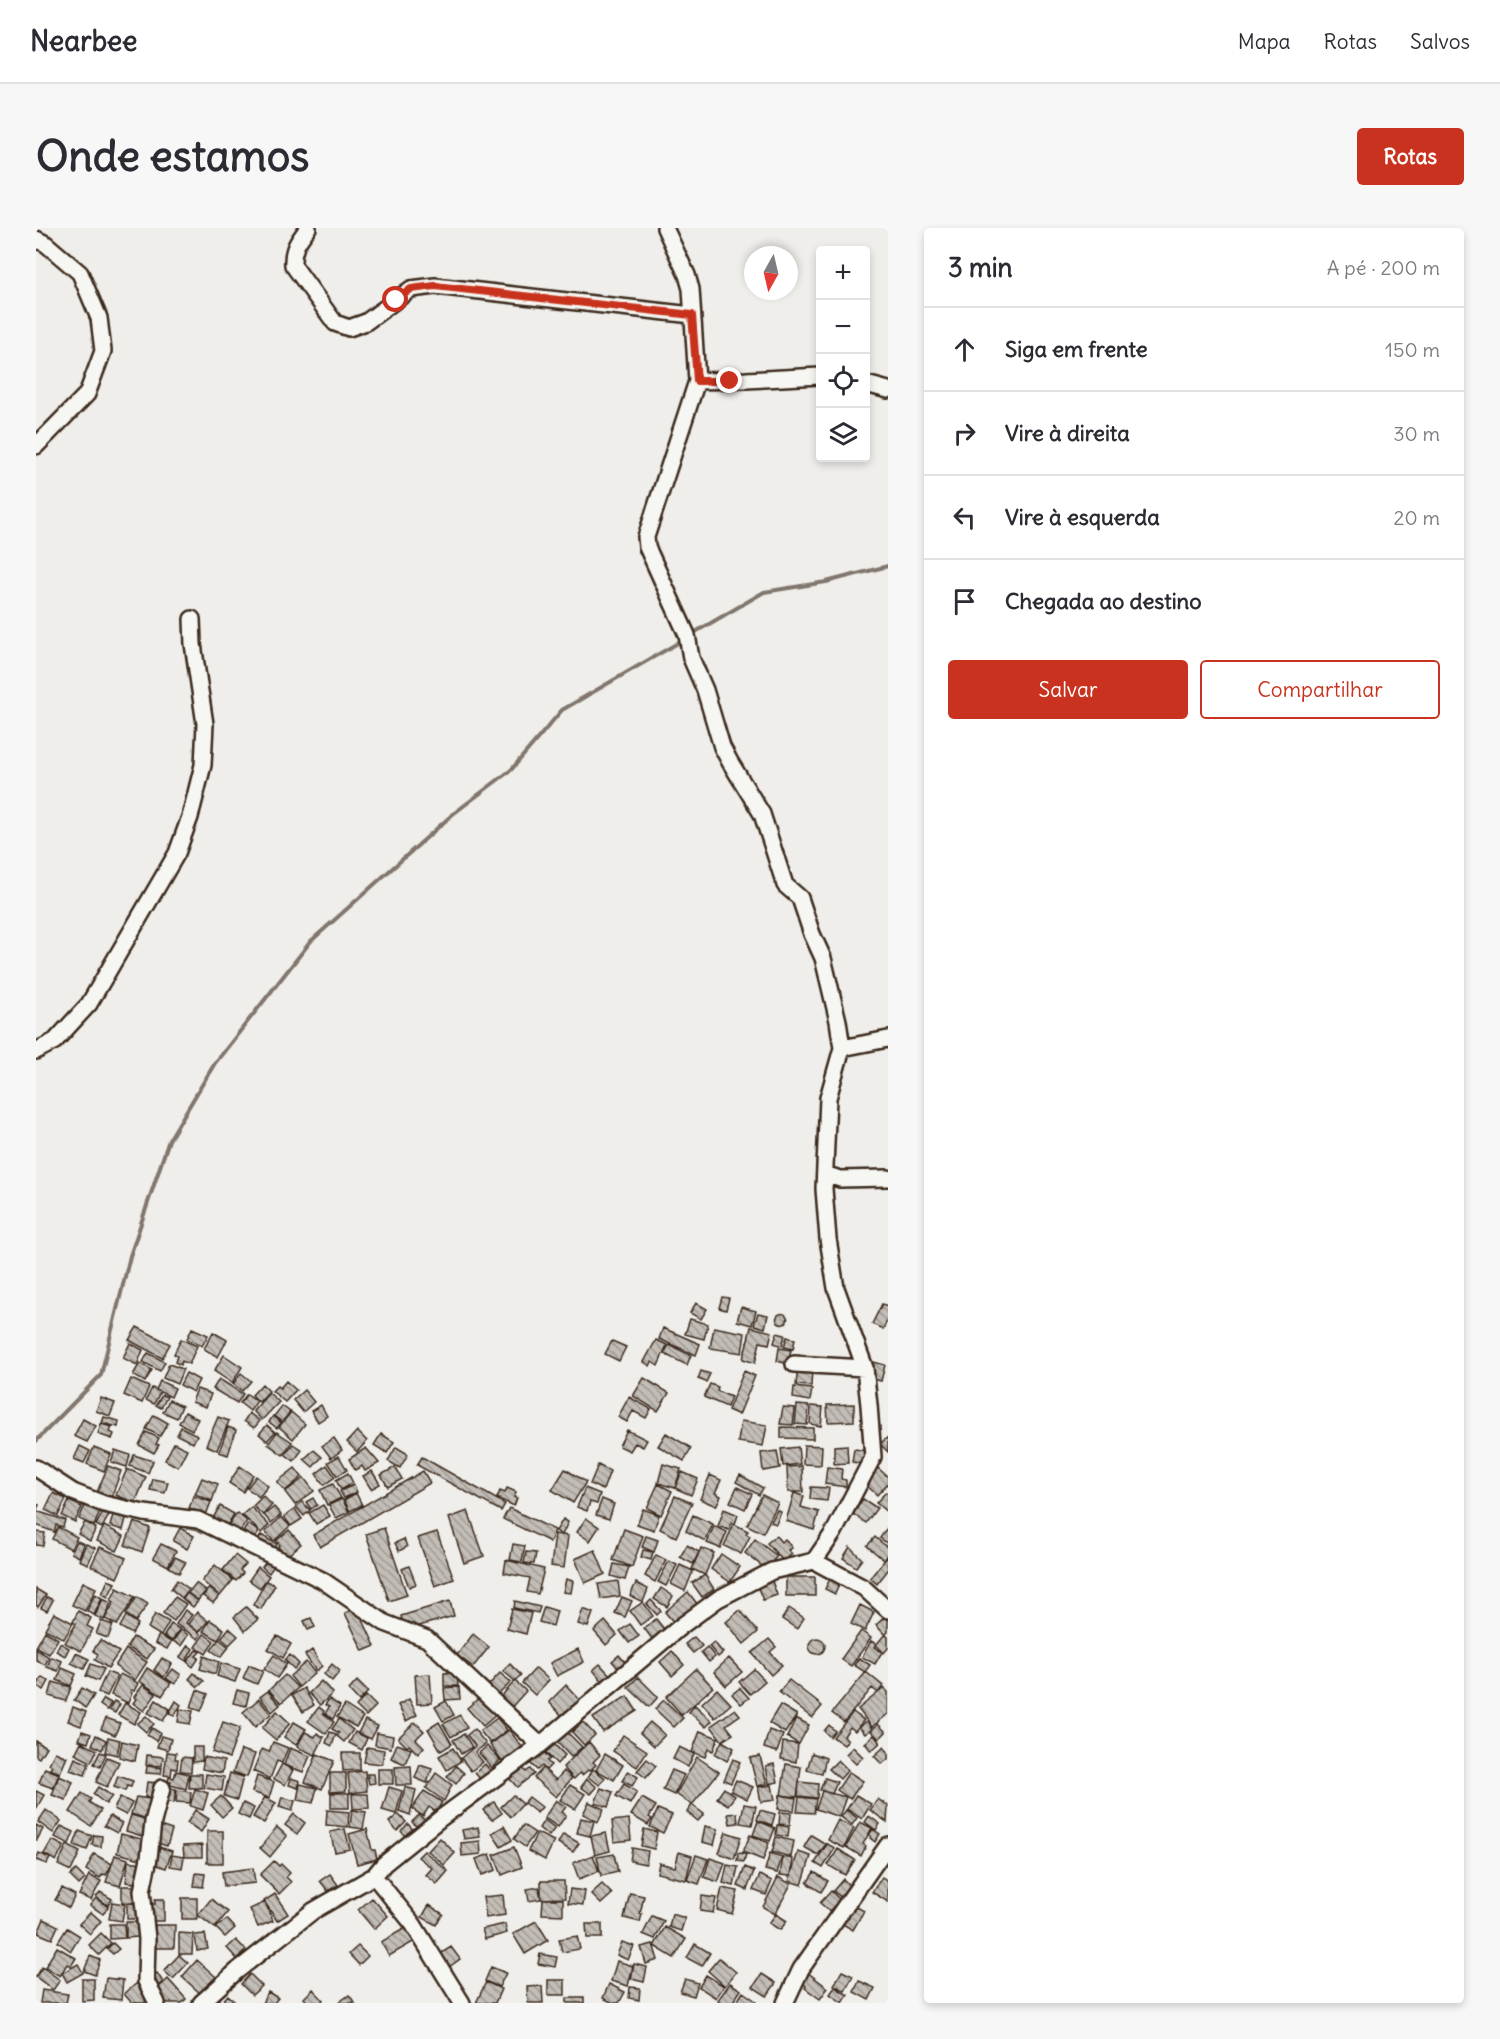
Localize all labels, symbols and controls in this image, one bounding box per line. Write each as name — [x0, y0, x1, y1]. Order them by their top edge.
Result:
text: Nearbee — [30, 23, 137, 59]
text: Mapa — [1238, 28, 1291, 55]
text: Rotas — [1324, 28, 1377, 55]
text: Salvos — [1410, 28, 1470, 55]
button: Rotas — [1357, 128, 1464, 185]
text: Onde estamos — [36, 130, 309, 182]
north arrow — [744, 246, 798, 300]
map controls — [816, 246, 870, 462]
button: + — [816, 246, 870, 300]
text: 3 min — [948, 251, 1013, 284]
text: A pé · 200 m — [1327, 255, 1440, 280]
route start — [382, 286, 408, 312]
button: − — [816, 300, 870, 354]
icon: ahead — [948, 333, 981, 366]
text: Siga em frente — [1005, 335, 1148, 363]
text: 150 m — [1385, 337, 1440, 362]
button: locate — [816, 354, 870, 408]
route end — [716, 367, 742, 393]
button: layers — [816, 408, 870, 462]
icon: right — [948, 417, 981, 450]
text: Vire à direita — [1005, 419, 1130, 447]
text: 30 m — [1393, 421, 1440, 446]
icon: left — [948, 501, 981, 534]
text: Vire à esquerda — [1005, 503, 1160, 531]
text: 20 m — [1394, 505, 1440, 530]
icon: arrive — [948, 585, 981, 618]
text: Chegada ao destino — [1005, 587, 1202, 615]
button: Salvar — [948, 660, 1188, 719]
button: Compartilhar — [1200, 660, 1440, 719]

